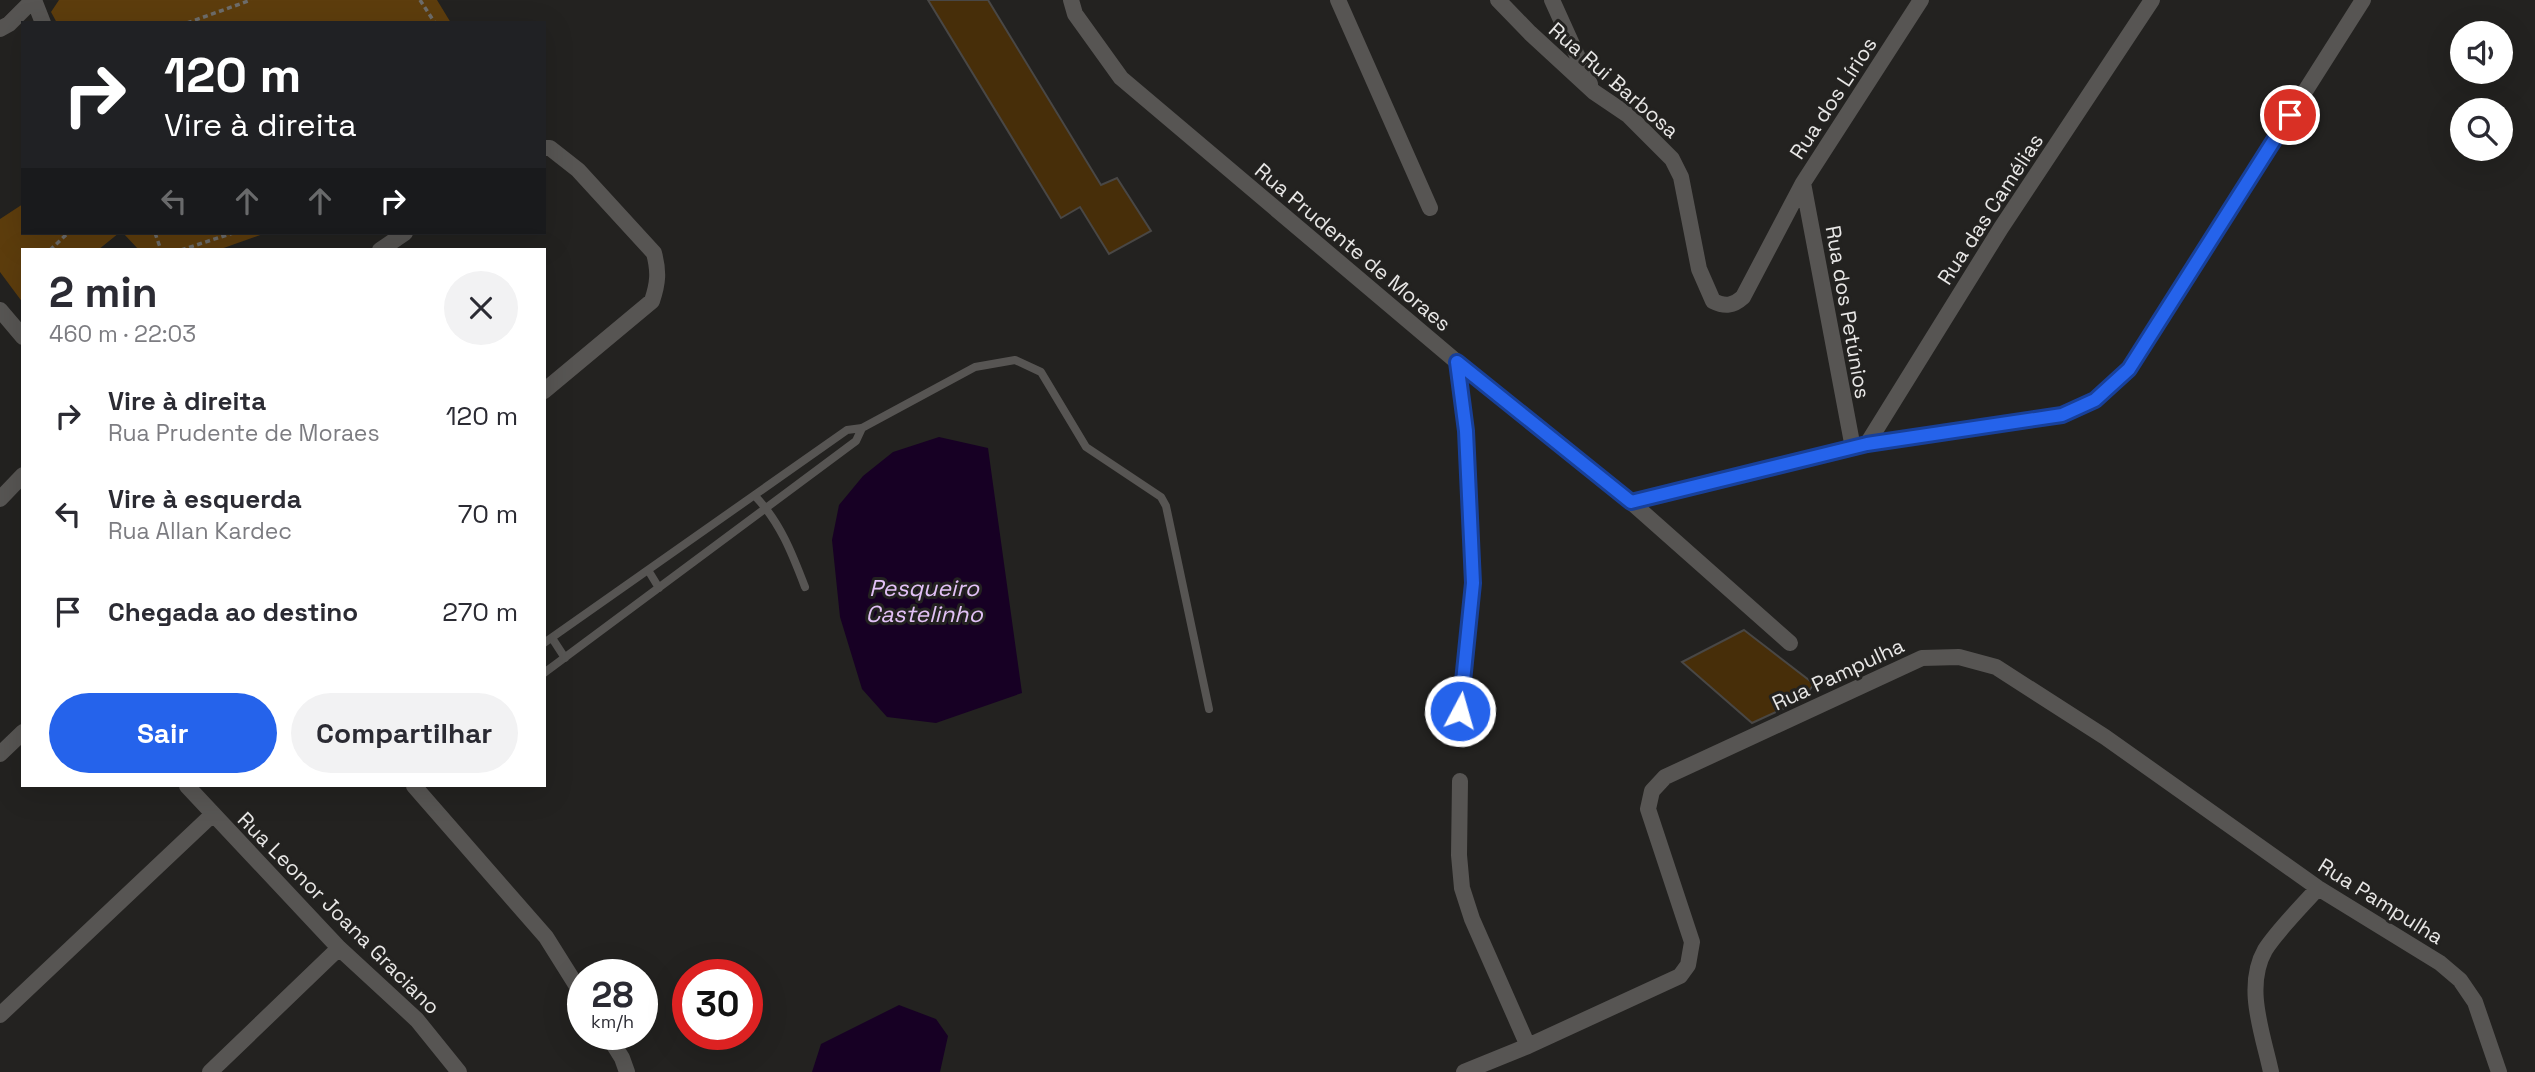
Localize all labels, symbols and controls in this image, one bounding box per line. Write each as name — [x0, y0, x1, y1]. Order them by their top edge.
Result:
street label: Rua Rui Barbosa — [1543, 16, 1685, 144]
map controls — [2450, 21, 2513, 161]
button: sound — [2450, 21, 2513, 84]
street label: Rua dos Lírios — [1783, 32, 1883, 164]
text: 120 m — [164, 44, 301, 106]
icon: right — [49, 49, 140, 140]
pin — [2260, 85, 2320, 145]
icon: arrive — [2271, 96, 2309, 134]
button: search — [2450, 98, 2513, 161]
text: Vire à direita — [164, 105, 357, 145]
street label: Rua das Camélias — [1931, 128, 2049, 290]
street label: Rua Prudente de Moraes — [1249, 157, 1457, 337]
icon: left — [155, 182, 193, 220]
icon: ahead — [228, 182, 266, 220]
icon: ahead — [301, 182, 339, 220]
icon: right — [374, 182, 412, 220]
street label: Rua dos Petúnios — [1819, 223, 1877, 401]
text: 2 min — [49, 266, 158, 319]
button: close — [444, 271, 518, 345]
text: 460 m · 22:03 — [49, 319, 196, 349]
text: Vire à direita — [108, 384, 266, 418]
icon: right — [49, 397, 87, 435]
text: 120 m — [446, 399, 518, 433]
text: Rua Prudente de Moraes — [108, 418, 380, 448]
text: Vire à esquerda — [108, 482, 302, 516]
icon: left — [49, 495, 87, 533]
text: 70 m — [458, 497, 518, 531]
text: Rua Allan Kardec — [108, 516, 292, 546]
water label: Pesqueiro Castelinho — [865, 573, 983, 629]
icon: arrive — [49, 593, 87, 631]
text: Chegada ao destino — [108, 595, 358, 629]
text: 270 m — [442, 595, 518, 629]
street label: Rua Pampulha — [1768, 632, 1908, 716]
position arrow — [1423, 674, 1497, 748]
button: Sair — [49, 693, 277, 773]
button: Compartilhar — [291, 693, 518, 773]
street label: Rua Leonor Joana Graciano — [232, 806, 446, 1020]
street label: Rua Pampulha — [2313, 852, 2449, 950]
speed limit sign: 30 — [672, 959, 763, 1050]
text: 28 — [592, 973, 633, 1017]
text: km/h — [591, 1010, 634, 1033]

